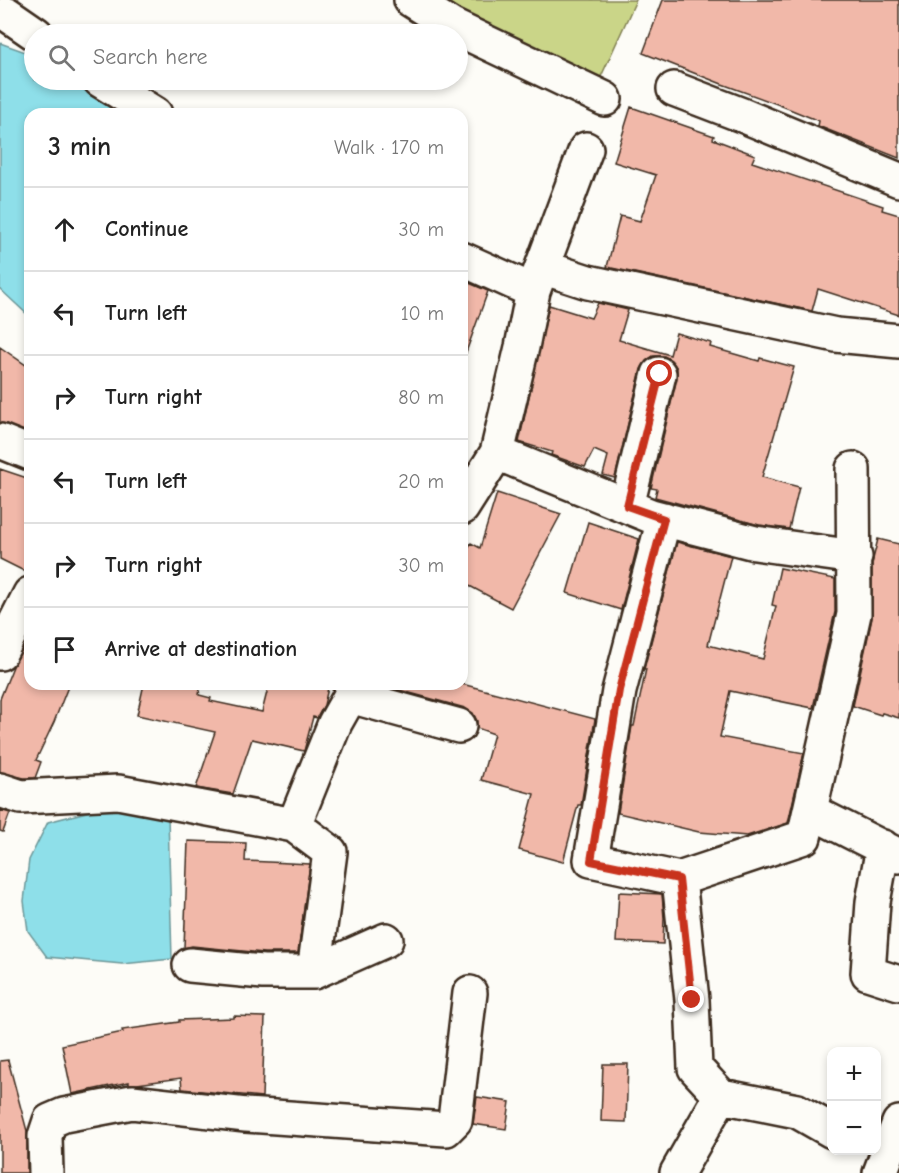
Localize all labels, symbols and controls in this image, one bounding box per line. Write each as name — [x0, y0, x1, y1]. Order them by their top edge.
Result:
search box — [24, 24, 468, 90]
icon: search — [45, 41, 78, 74]
text: Search here — [93, 44, 208, 70]
text: 3 min — [48, 132, 111, 162]
text: Walk · 170 m — [334, 136, 444, 159]
icon: ahead — [48, 213, 81, 246]
text: Continue — [105, 216, 188, 242]
text: 30 m — [398, 218, 444, 241]
icon: left — [48, 297, 81, 330]
text: Turn left — [105, 300, 187, 326]
text: 10 m — [401, 302, 444, 325]
route start — [646, 360, 672, 386]
icon: right — [48, 381, 81, 414]
text: Turn right — [105, 384, 202, 410]
text: 80 m — [398, 386, 444, 409]
icon: left — [48, 465, 81, 498]
text: Turn left — [105, 468, 187, 494]
text: 20 m — [398, 470, 444, 493]
icon: right — [48, 549, 81, 582]
text: Turn right — [105, 552, 202, 578]
text: 30 m — [398, 554, 444, 577]
icon: arrive — [48, 633, 81, 666]
text: Arrive at destination — [105, 636, 297, 662]
route end — [678, 986, 704, 1012]
map controls — [827, 1047, 881, 1155]
button: + — [827, 1047, 881, 1101]
button: − — [827, 1101, 881, 1155]

